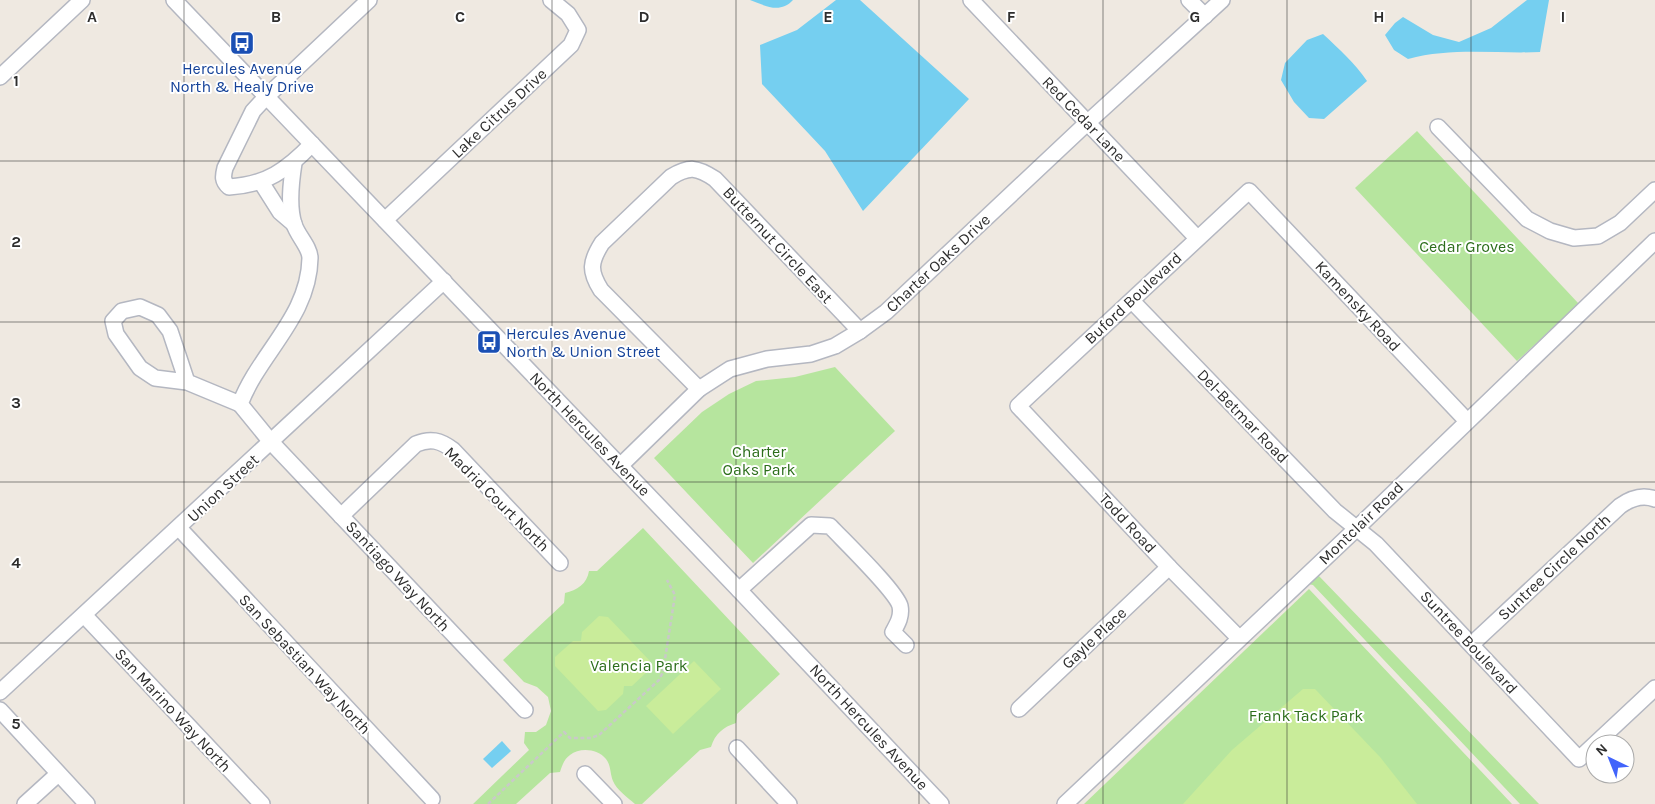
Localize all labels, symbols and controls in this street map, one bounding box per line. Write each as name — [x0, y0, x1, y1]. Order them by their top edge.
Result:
text: A — [87, 7, 97, 26]
text: B — [271, 7, 281, 26]
text: C — [455, 7, 465, 26]
text: D — [639, 7, 650, 26]
text: E — [823, 7, 833, 26]
text: F — [1007, 7, 1016, 26]
text: G — [1190, 7, 1200, 26]
text: H — [1373, 7, 1385, 26]
text: I — [1561, 7, 1565, 26]
bus stop icon: Hercules Avenue North & Healy Drive — [229, 30, 255, 56]
place label: Hercules Avenue North & Healy Drive — [170, 59, 314, 96]
street label: Lake Citrus Drive — [448, 64, 550, 162]
text: 1 — [13, 71, 19, 90]
street label: Red Cedar Lane — [1038, 72, 1130, 166]
street label: Butternut Circle East — [719, 183, 837, 307]
street label: Charter Oaks Drive — [882, 210, 994, 316]
text: 2 — [11, 232, 21, 251]
park label: Cedar Groves — [1419, 237, 1515, 256]
street label: Buford Boulevard — [1080, 248, 1186, 348]
street label: Kamensky Road — [1311, 257, 1405, 355]
place label: Hercules Avenue North & Union Street — [506, 324, 660, 361]
bus stop icon: Hercules Avenue North & Union Street — [476, 329, 502, 355]
street label: Del-Betmar Road — [1193, 365, 1293, 467]
street label: North Hercules Avenue — [526, 368, 654, 500]
text: 3 — [11, 393, 21, 412]
park label: Charter Oaks Park — [723, 442, 795, 479]
street label: Madrid Court North — [441, 443, 553, 555]
street label: Union Street — [183, 450, 263, 526]
street label: Montclair Road — [1315, 478, 1407, 568]
street label: Todd Road — [1095, 489, 1161, 557]
street label: Suntree Circle North — [1494, 510, 1614, 624]
street label: Santiago Way North — [342, 517, 454, 635]
text: 4 — [11, 553, 21, 572]
street label: Suntree Boulevard — [1416, 586, 1522, 698]
street label: San Sebastian Way North — [235, 590, 375, 738]
street label: Gayle Place — [1058, 603, 1130, 673]
street label: San Marino Way North — [111, 644, 235, 776]
park label: Valencia Park — [590, 656, 688, 675]
street label: North Hercules Avenue — [806, 660, 932, 794]
park label: Frank Tack Park — [1249, 706, 1363, 725]
text: 5 — [11, 714, 21, 733]
north arrow — [1585, 734, 1635, 784]
text: N — [1592, 740, 1611, 760]

